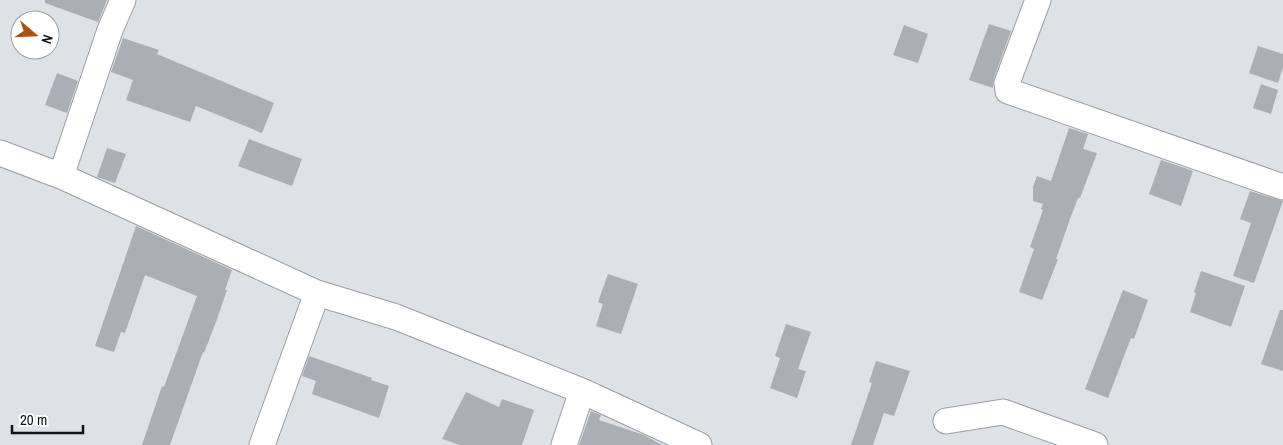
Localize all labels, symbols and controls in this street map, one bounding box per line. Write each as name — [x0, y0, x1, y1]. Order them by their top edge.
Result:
north arrow — [10, 10, 60, 60]
text: N — [37, 32, 57, 46]
scale bar — [12, 402, 84, 434]
text: 20 m — [20, 409, 47, 430]

